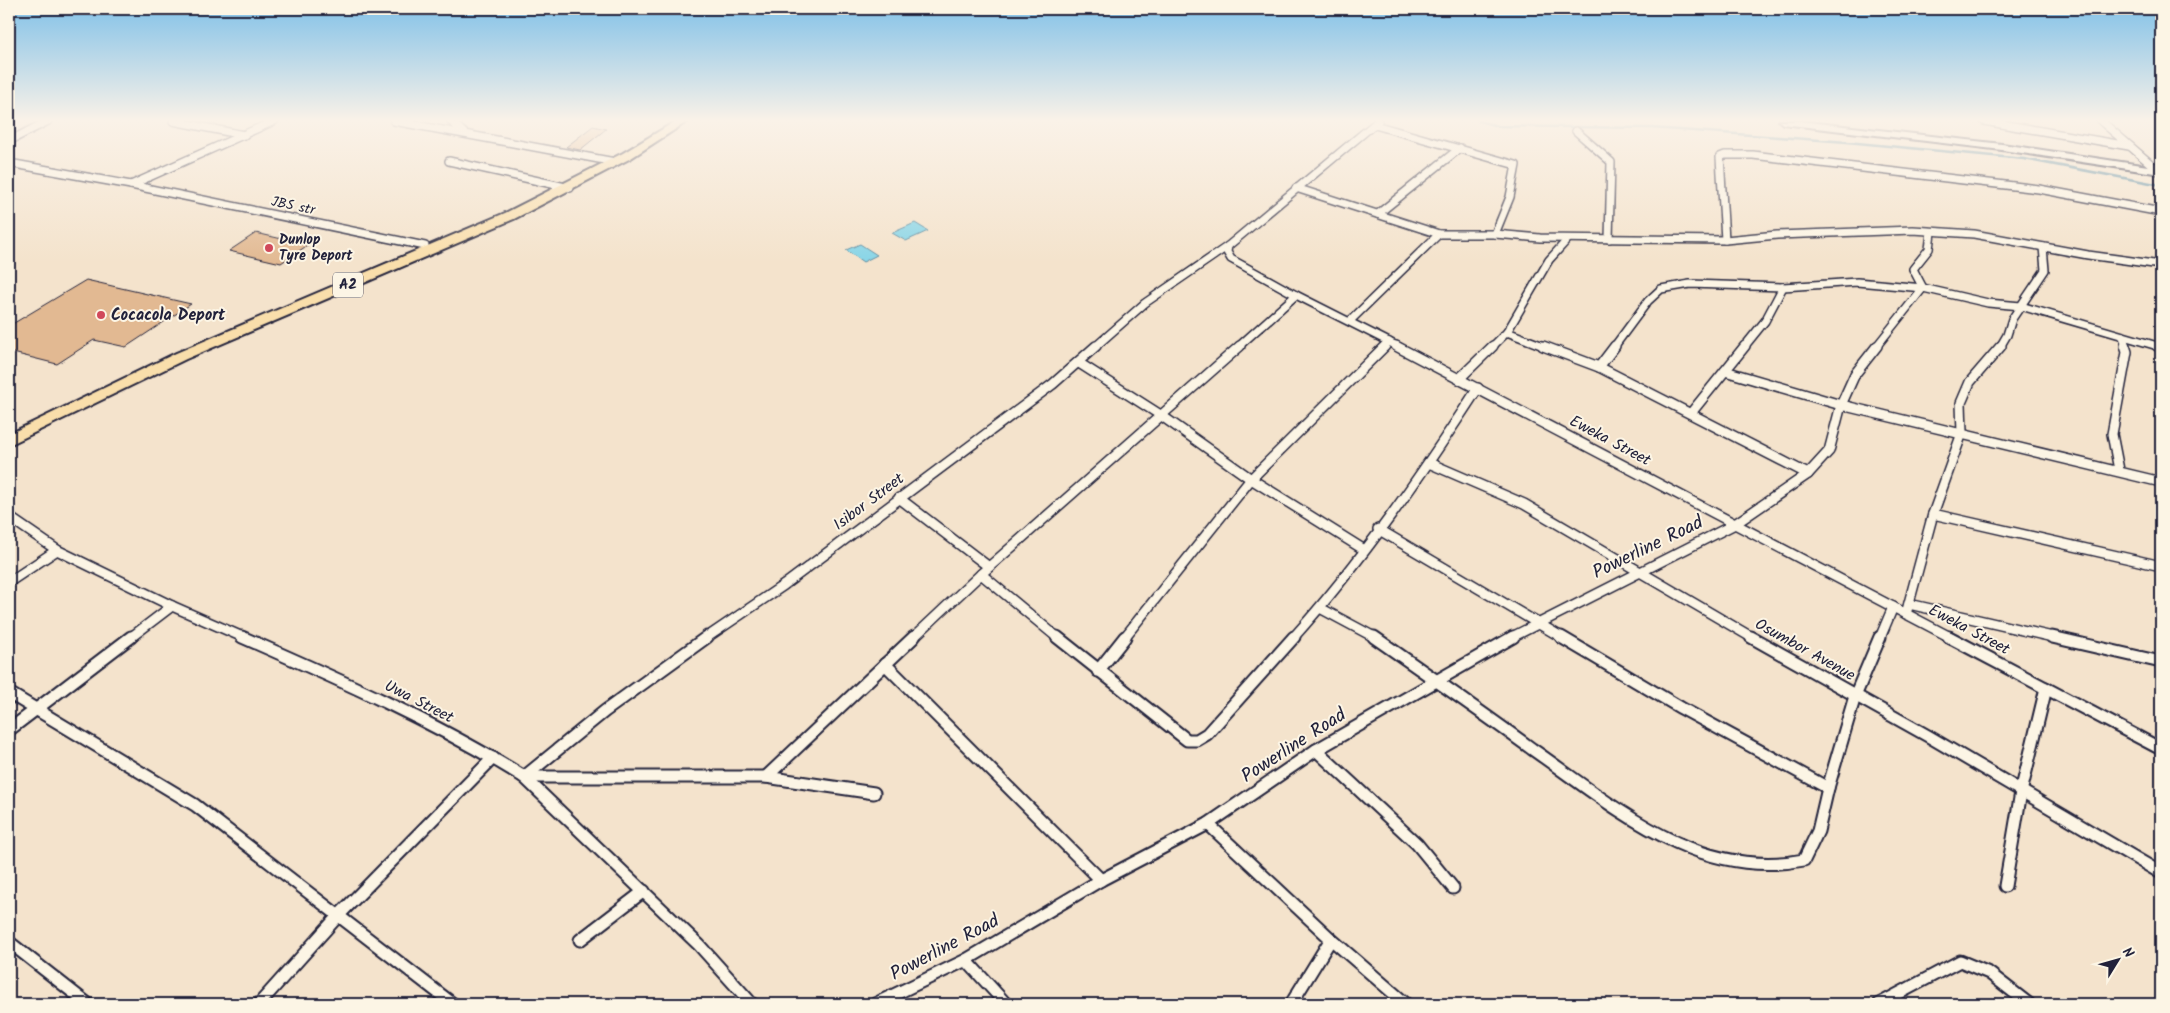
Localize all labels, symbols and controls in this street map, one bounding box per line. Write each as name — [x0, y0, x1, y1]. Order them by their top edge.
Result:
street label: JBS str — [269, 191, 318, 222]
place label: Dunlop Tyre Deport — [279, 229, 353, 267]
marker: Dunlop Tyre Deport — [263, 242, 275, 254]
road number: A2 — [333, 272, 363, 298]
place label: Cocacola Deport — [111, 303, 226, 328]
marker: Cocacola Deport — [95, 309, 107, 321]
street label: Eweka Street — [1565, 409, 1656, 473]
street label: Isibor Street — [828, 466, 911, 537]
street label: Powerline Road — [1587, 508, 1709, 588]
street label: Eweka Street — [1924, 598, 2015, 662]
street label: Osumbor Avenue — [1750, 612, 1860, 688]
street label: Uwa Street — [380, 674, 459, 730]
street label: Powerline Road — [1235, 700, 1353, 791]
street label: Powerline Road — [885, 906, 1006, 989]
north arrow — [2092, 936, 2142, 986]
text: N — [2116, 943, 2139, 963]

